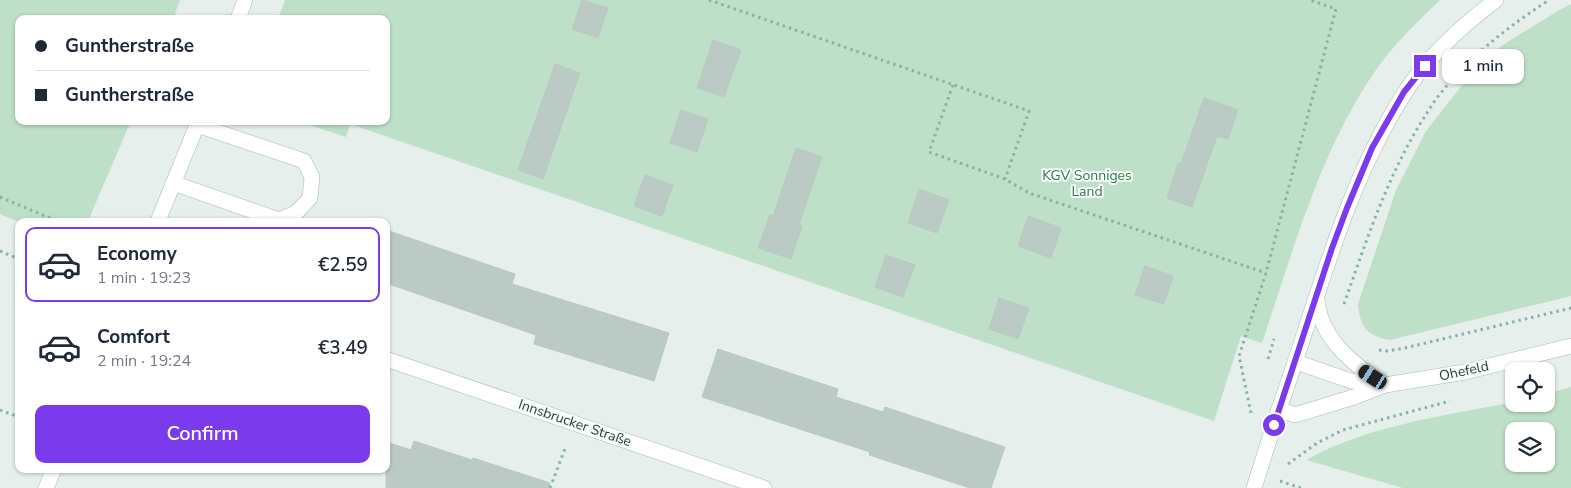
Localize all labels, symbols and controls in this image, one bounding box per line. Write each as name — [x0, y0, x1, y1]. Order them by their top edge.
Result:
text: Guntherstraße — [65, 33, 194, 59]
callout: 1 min — [1442, 48, 1525, 84]
route end — [1414, 55, 1436, 77]
text: 1 min — [1463, 55, 1503, 77]
text: Guntherstraße — [65, 82, 194, 108]
park label: KGV Sonniges Land — [1042, 166, 1132, 201]
text: Economy — [97, 241, 177, 267]
icon: car — [37, 242, 82, 287]
text: €2.59 — [318, 252, 368, 278]
text: 1 min · 19:23 — [97, 267, 191, 289]
text: Comfort — [97, 324, 170, 350]
icon: car — [37, 325, 82, 370]
text: €3.49 — [318, 335, 368, 361]
text: 2 min · 19:24 — [97, 350, 191, 372]
street label: Ohefeld — [1437, 356, 1491, 386]
map controls — [1505, 362, 1555, 472]
button: locate — [1505, 362, 1555, 412]
car — [1356, 363, 1389, 391]
street label: Innsbrucker Straße — [516, 395, 634, 451]
button: Confirm — [35, 405, 370, 463]
route start — [1263, 414, 1285, 436]
button: layers — [1505, 422, 1555, 472]

